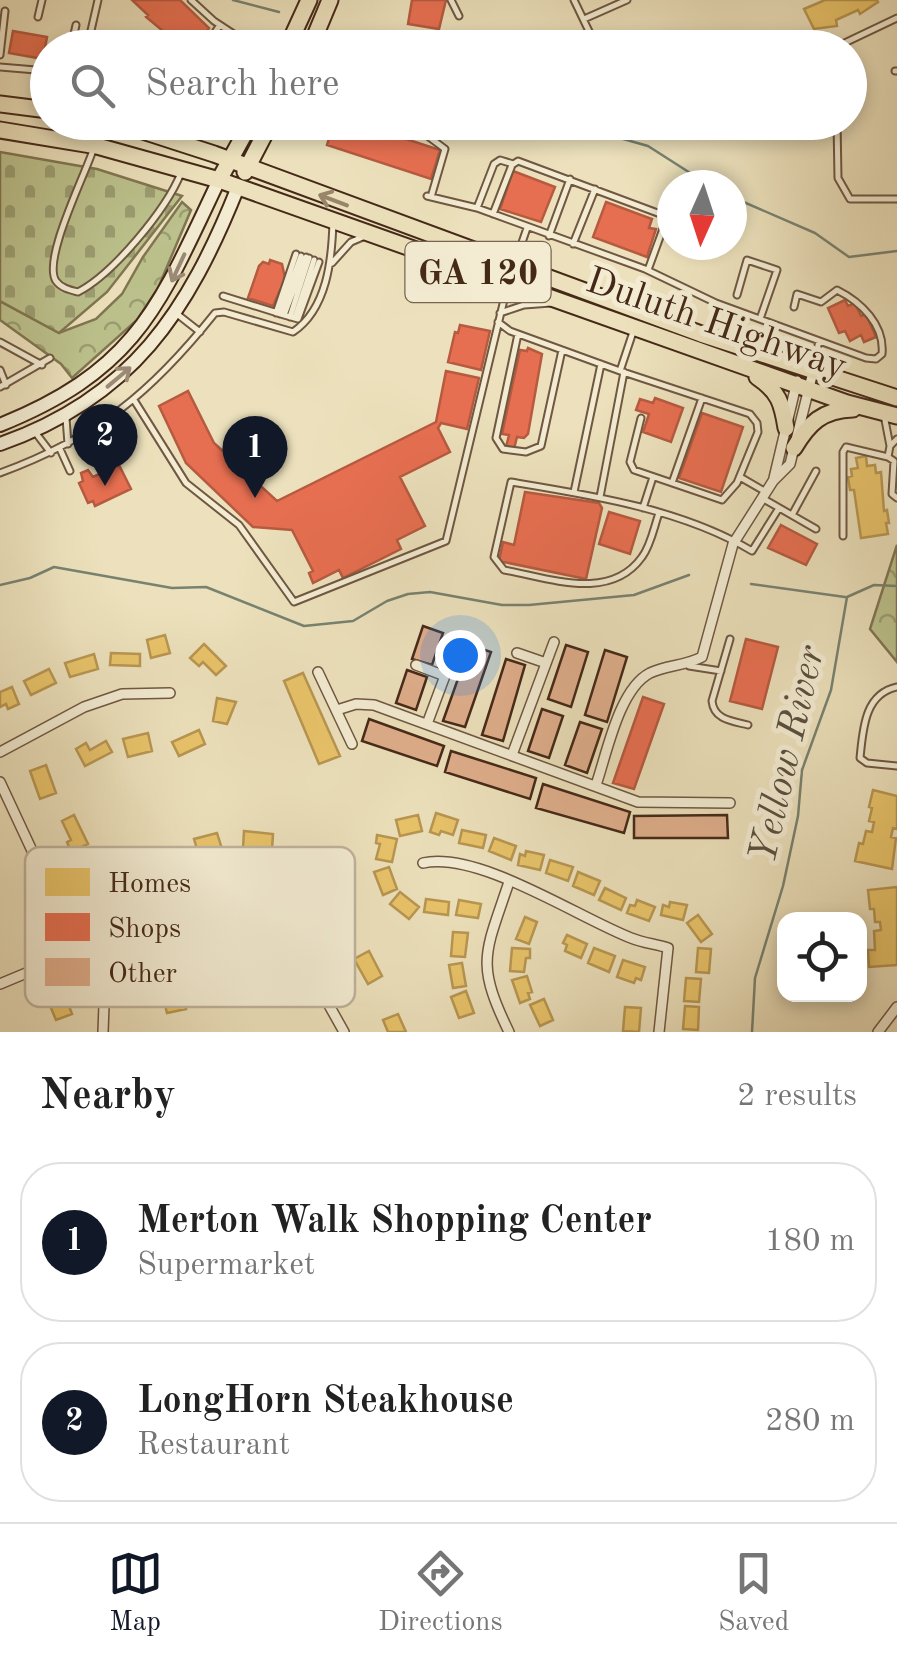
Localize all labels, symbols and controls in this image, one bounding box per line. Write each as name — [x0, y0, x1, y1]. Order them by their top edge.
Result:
search box — [30, 30, 867, 140]
icon: search — [65, 58, 120, 113]
text: Search here — [145, 66, 340, 104]
north arrow — [657, 170, 747, 260]
one-way arrow — [318, 190, 349, 208]
road number: GA 120 — [406, 242, 550, 302]
one-way arrow — [167, 253, 186, 283]
street label: Duluth Highway — [581, 262, 851, 387]
one-way arrow — [106, 366, 131, 389]
pin: 2 — [72, 404, 138, 486]
pin: 1 — [222, 416, 288, 498]
your location — [435, 630, 486, 681]
water label: Yellow River — [745, 642, 833, 867]
legend — [25, 847, 355, 1007]
text: Homes — [108, 871, 191, 899]
map controls — [777, 912, 867, 1002]
button: locate — [777, 912, 867, 1002]
text: Shops — [108, 916, 181, 944]
text: Other — [108, 961, 177, 989]
text: Nearby — [40, 1076, 176, 1118]
text: 2 results — [737, 1081, 857, 1113]
text: Merton Walk Shopping Center — [137, 1203, 652, 1241]
text: 1 — [65, 1226, 84, 1258]
text: 180 m — [765, 1226, 855, 1258]
text: Supermarket — [137, 1250, 315, 1282]
text: LongHorn Steakhouse — [137, 1383, 514, 1421]
text: 2 — [65, 1406, 84, 1438]
text: 280 m — [765, 1406, 855, 1438]
text: Restaurant — [137, 1430, 290, 1462]
tab: Map — [108, 1546, 163, 1641]
tab: Directions — [378, 1546, 503, 1641]
tab: Saved — [718, 1546, 789, 1641]

